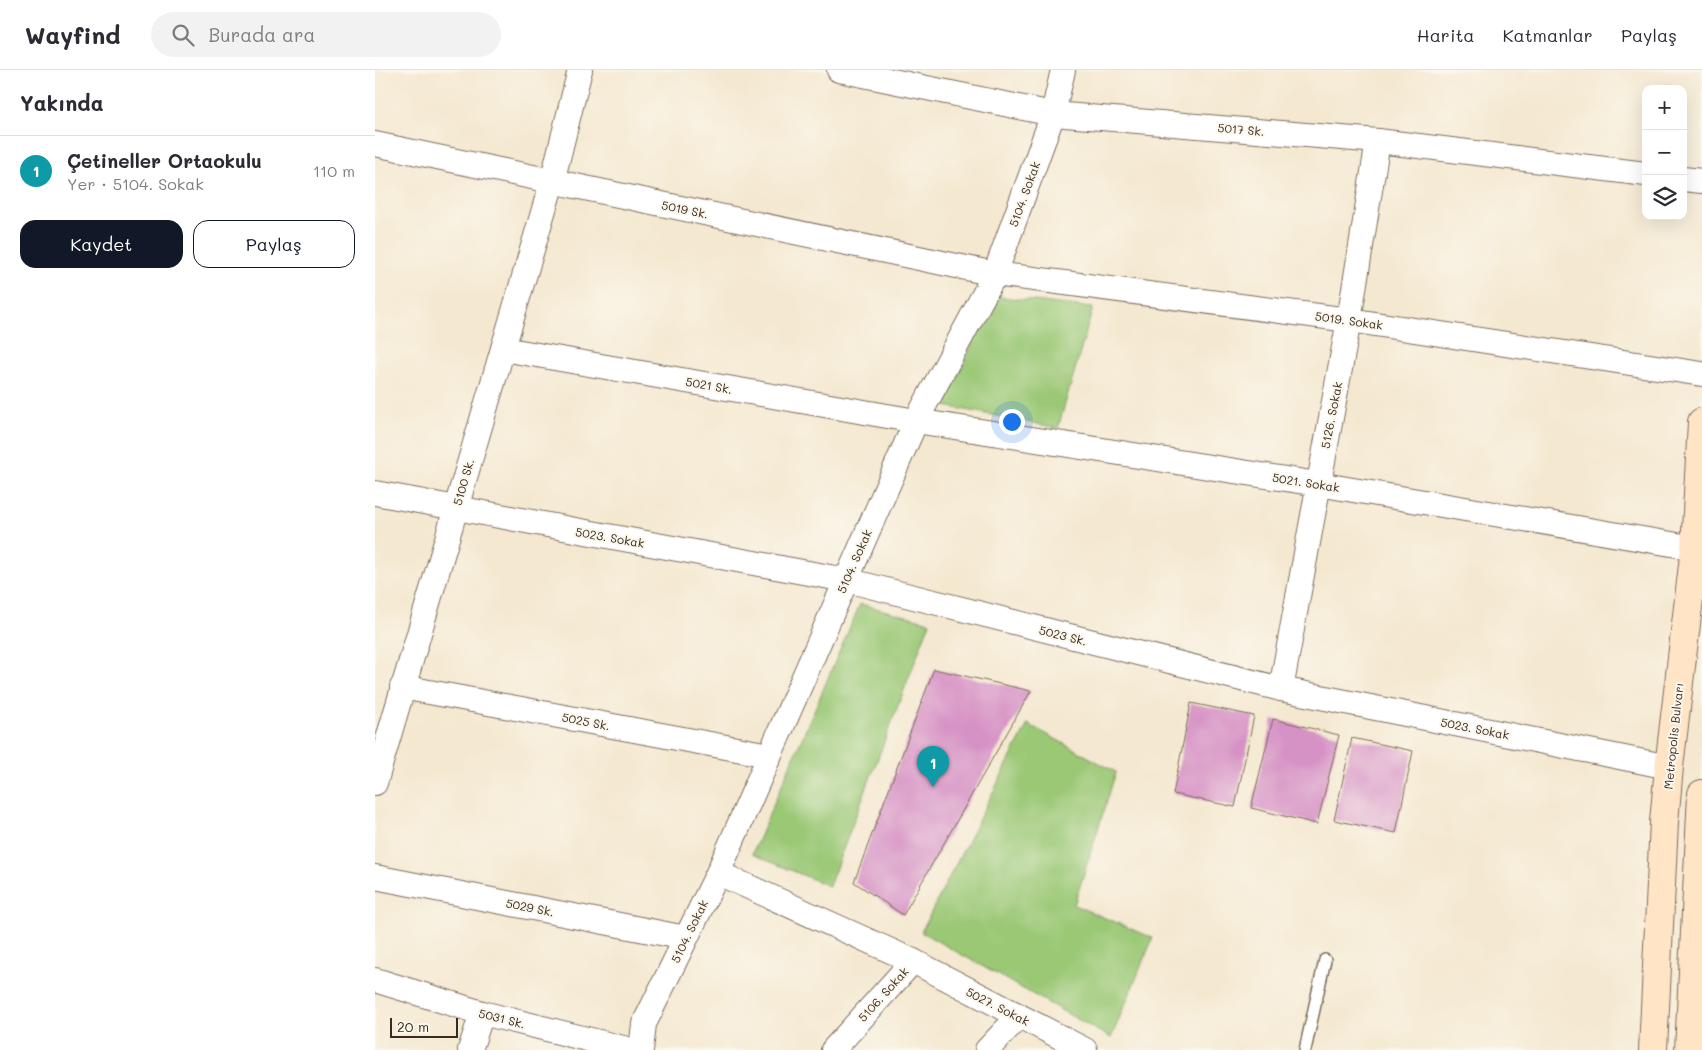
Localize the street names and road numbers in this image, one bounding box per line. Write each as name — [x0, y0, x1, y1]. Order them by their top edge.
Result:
street label: 5017 Sk. — [1217, 119, 1265, 139]
street label: 5104. Sokak — [1005, 159, 1043, 229]
street label: 5019 Sk. — [660, 196, 710, 222]
street label: 5019. Sokak — [1314, 307, 1384, 333]
street label: 5021 Sk. — [684, 373, 734, 397]
street label: 5126. Sokak — [1317, 380, 1345, 450]
street label: 5100 Sk. — [449, 457, 477, 507]
street label: 5021. Sokak — [1271, 469, 1341, 495]
street label: 5023. Sokak — [574, 523, 646, 551]
street label: 5104. Sokak — [833, 527, 875, 595]
street label: 5023 Sk. — [1037, 621, 1089, 649]
street label: Metropolis Bulvarı — [1659, 682, 1687, 790]
street label: 5025 Sk. — [561, 709, 611, 733]
street label: 5023. Sokak — [1439, 714, 1511, 742]
street label: 5029 Sk. — [505, 895, 555, 919]
street label: 5104. Sokak — [667, 897, 711, 965]
street label: 5106. Sokak — [854, 963, 912, 1025]
street label: 5027. Sokak — [964, 983, 1032, 1029]
street label: 5031 Sk. — [477, 1005, 527, 1031]

